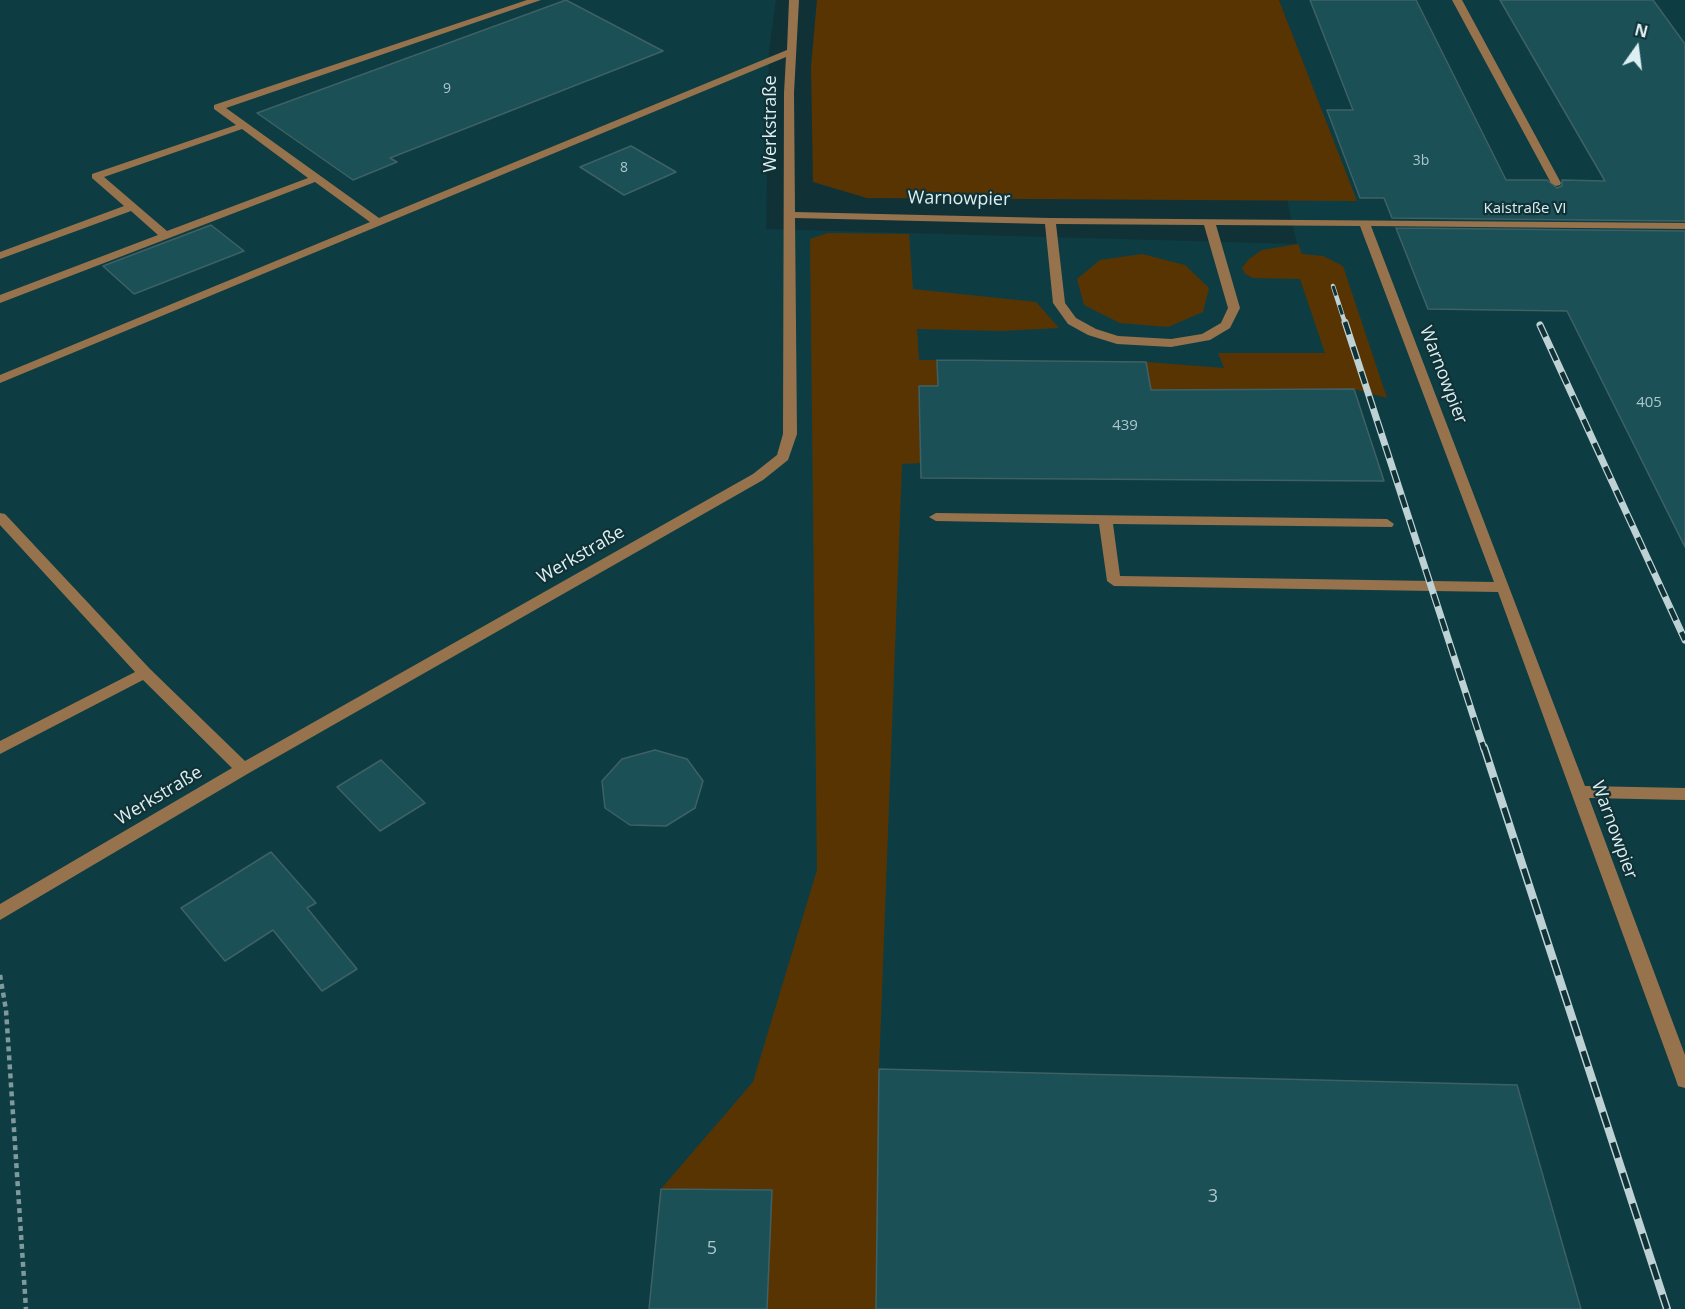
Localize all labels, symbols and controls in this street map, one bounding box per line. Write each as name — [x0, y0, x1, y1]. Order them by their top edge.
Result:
north arrow — [1607, 18, 1667, 78]
text: N — [1632, 18, 1650, 43]
street label: Werkstraße — [760, 75, 782, 173]
house number: 9 — [443, 81, 451, 97]
house number: 3b — [1413, 153, 1429, 169]
house number: 8 — [620, 160, 628, 176]
street label: Warnowpier — [907, 187, 1011, 211]
street label: Kaistraße VI — [1483, 200, 1567, 218]
street label: Warnowpier — [1414, 323, 1472, 427]
house number: 405 — [1636, 394, 1662, 412]
house number: 439 — [1112, 417, 1138, 435]
street label: Werkstraße — [534, 521, 628, 589]
street label: Werkstraße — [112, 762, 206, 830]
street label: Warnowpier — [1586, 778, 1642, 882]
house number: 3 — [1208, 1186, 1218, 1208]
house number: 5 — [707, 1238, 717, 1260]

